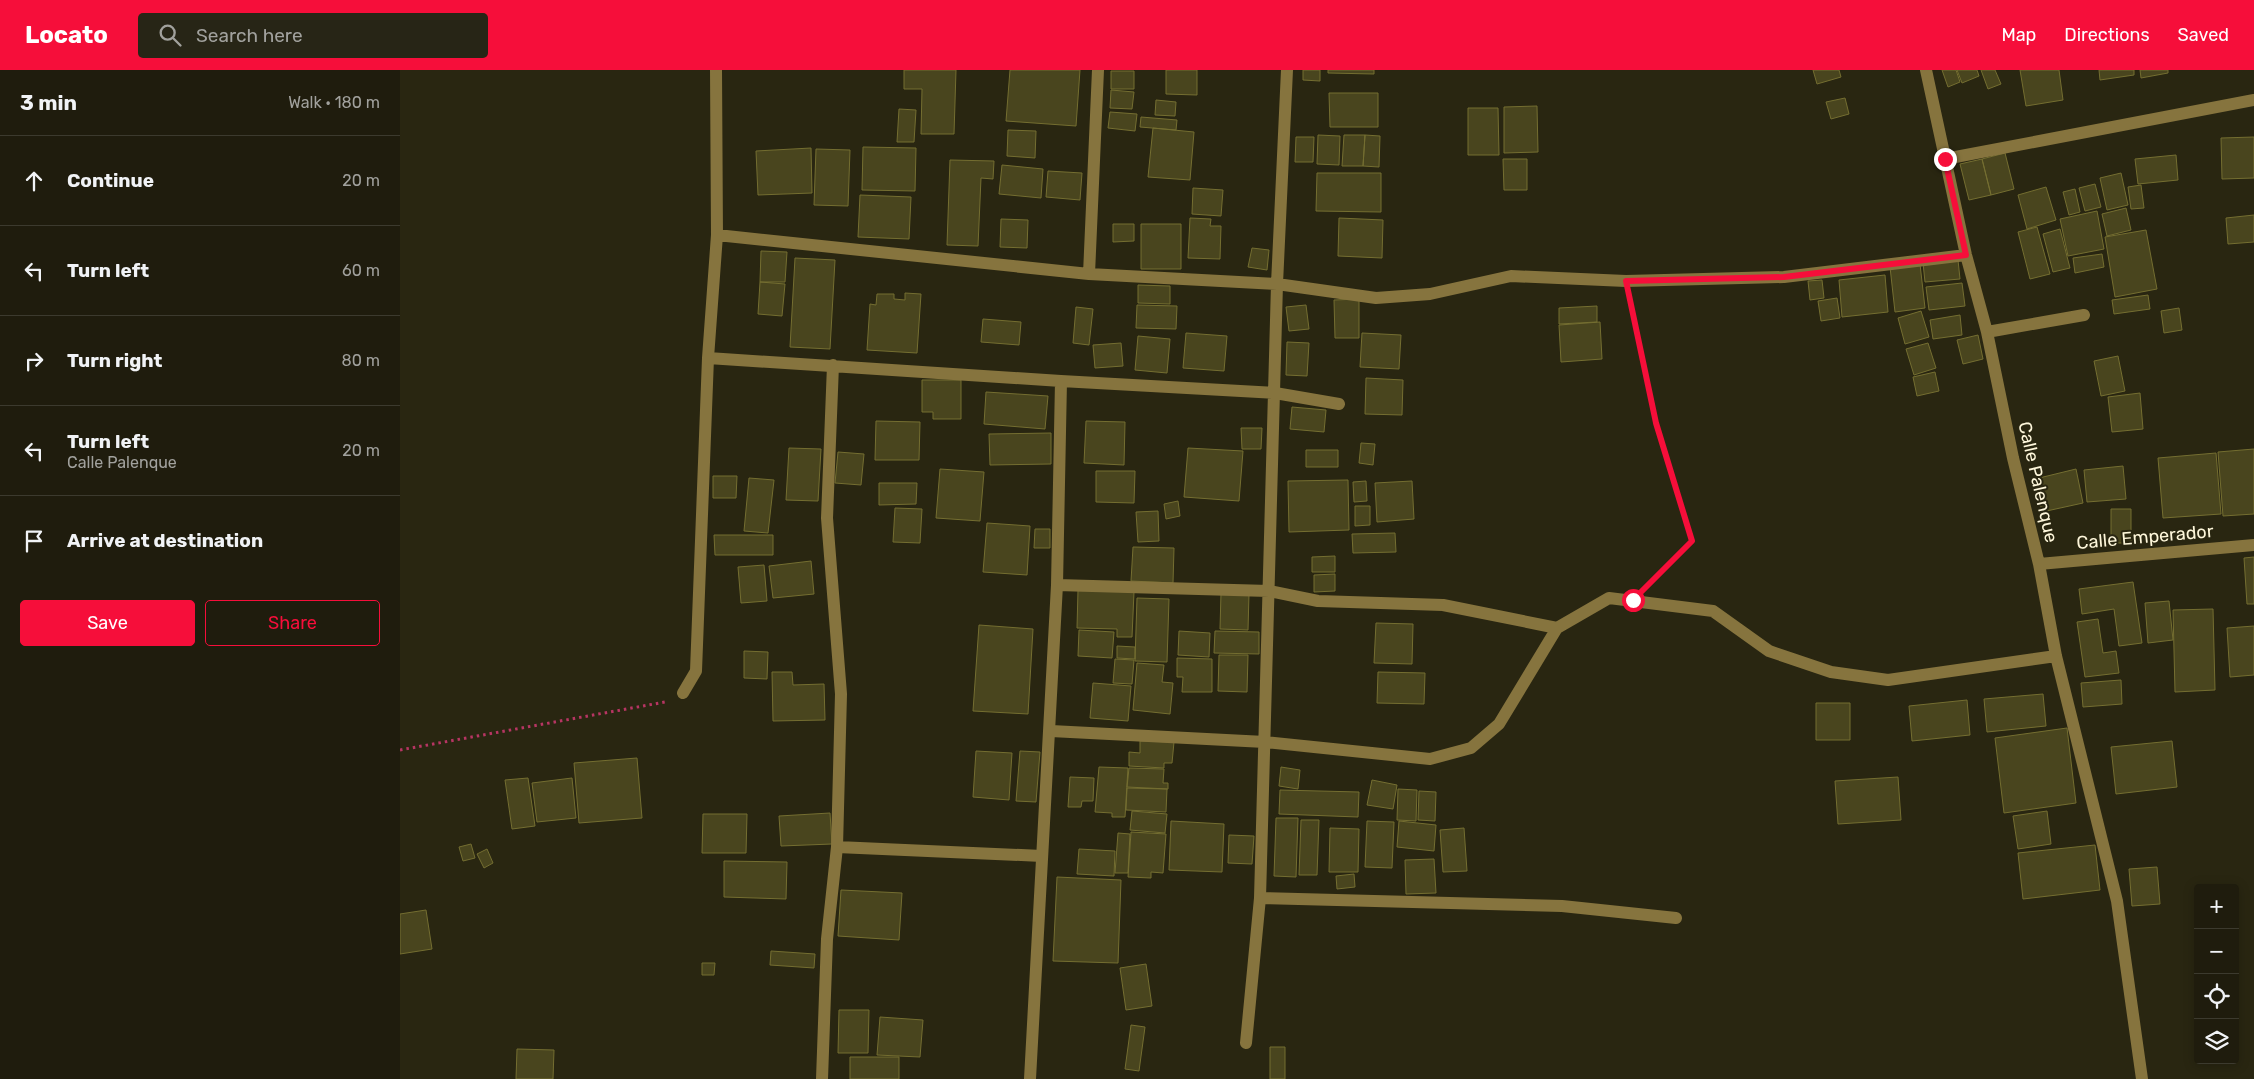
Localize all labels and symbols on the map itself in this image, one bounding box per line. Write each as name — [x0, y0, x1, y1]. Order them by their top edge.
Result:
route end — [1934, 148, 1957, 171]
street label: Calle Palenque — [2013, 419, 2063, 545]
street label: Calle Emperador — [2076, 520, 2215, 554]
route start — [1622, 589, 1645, 612]

